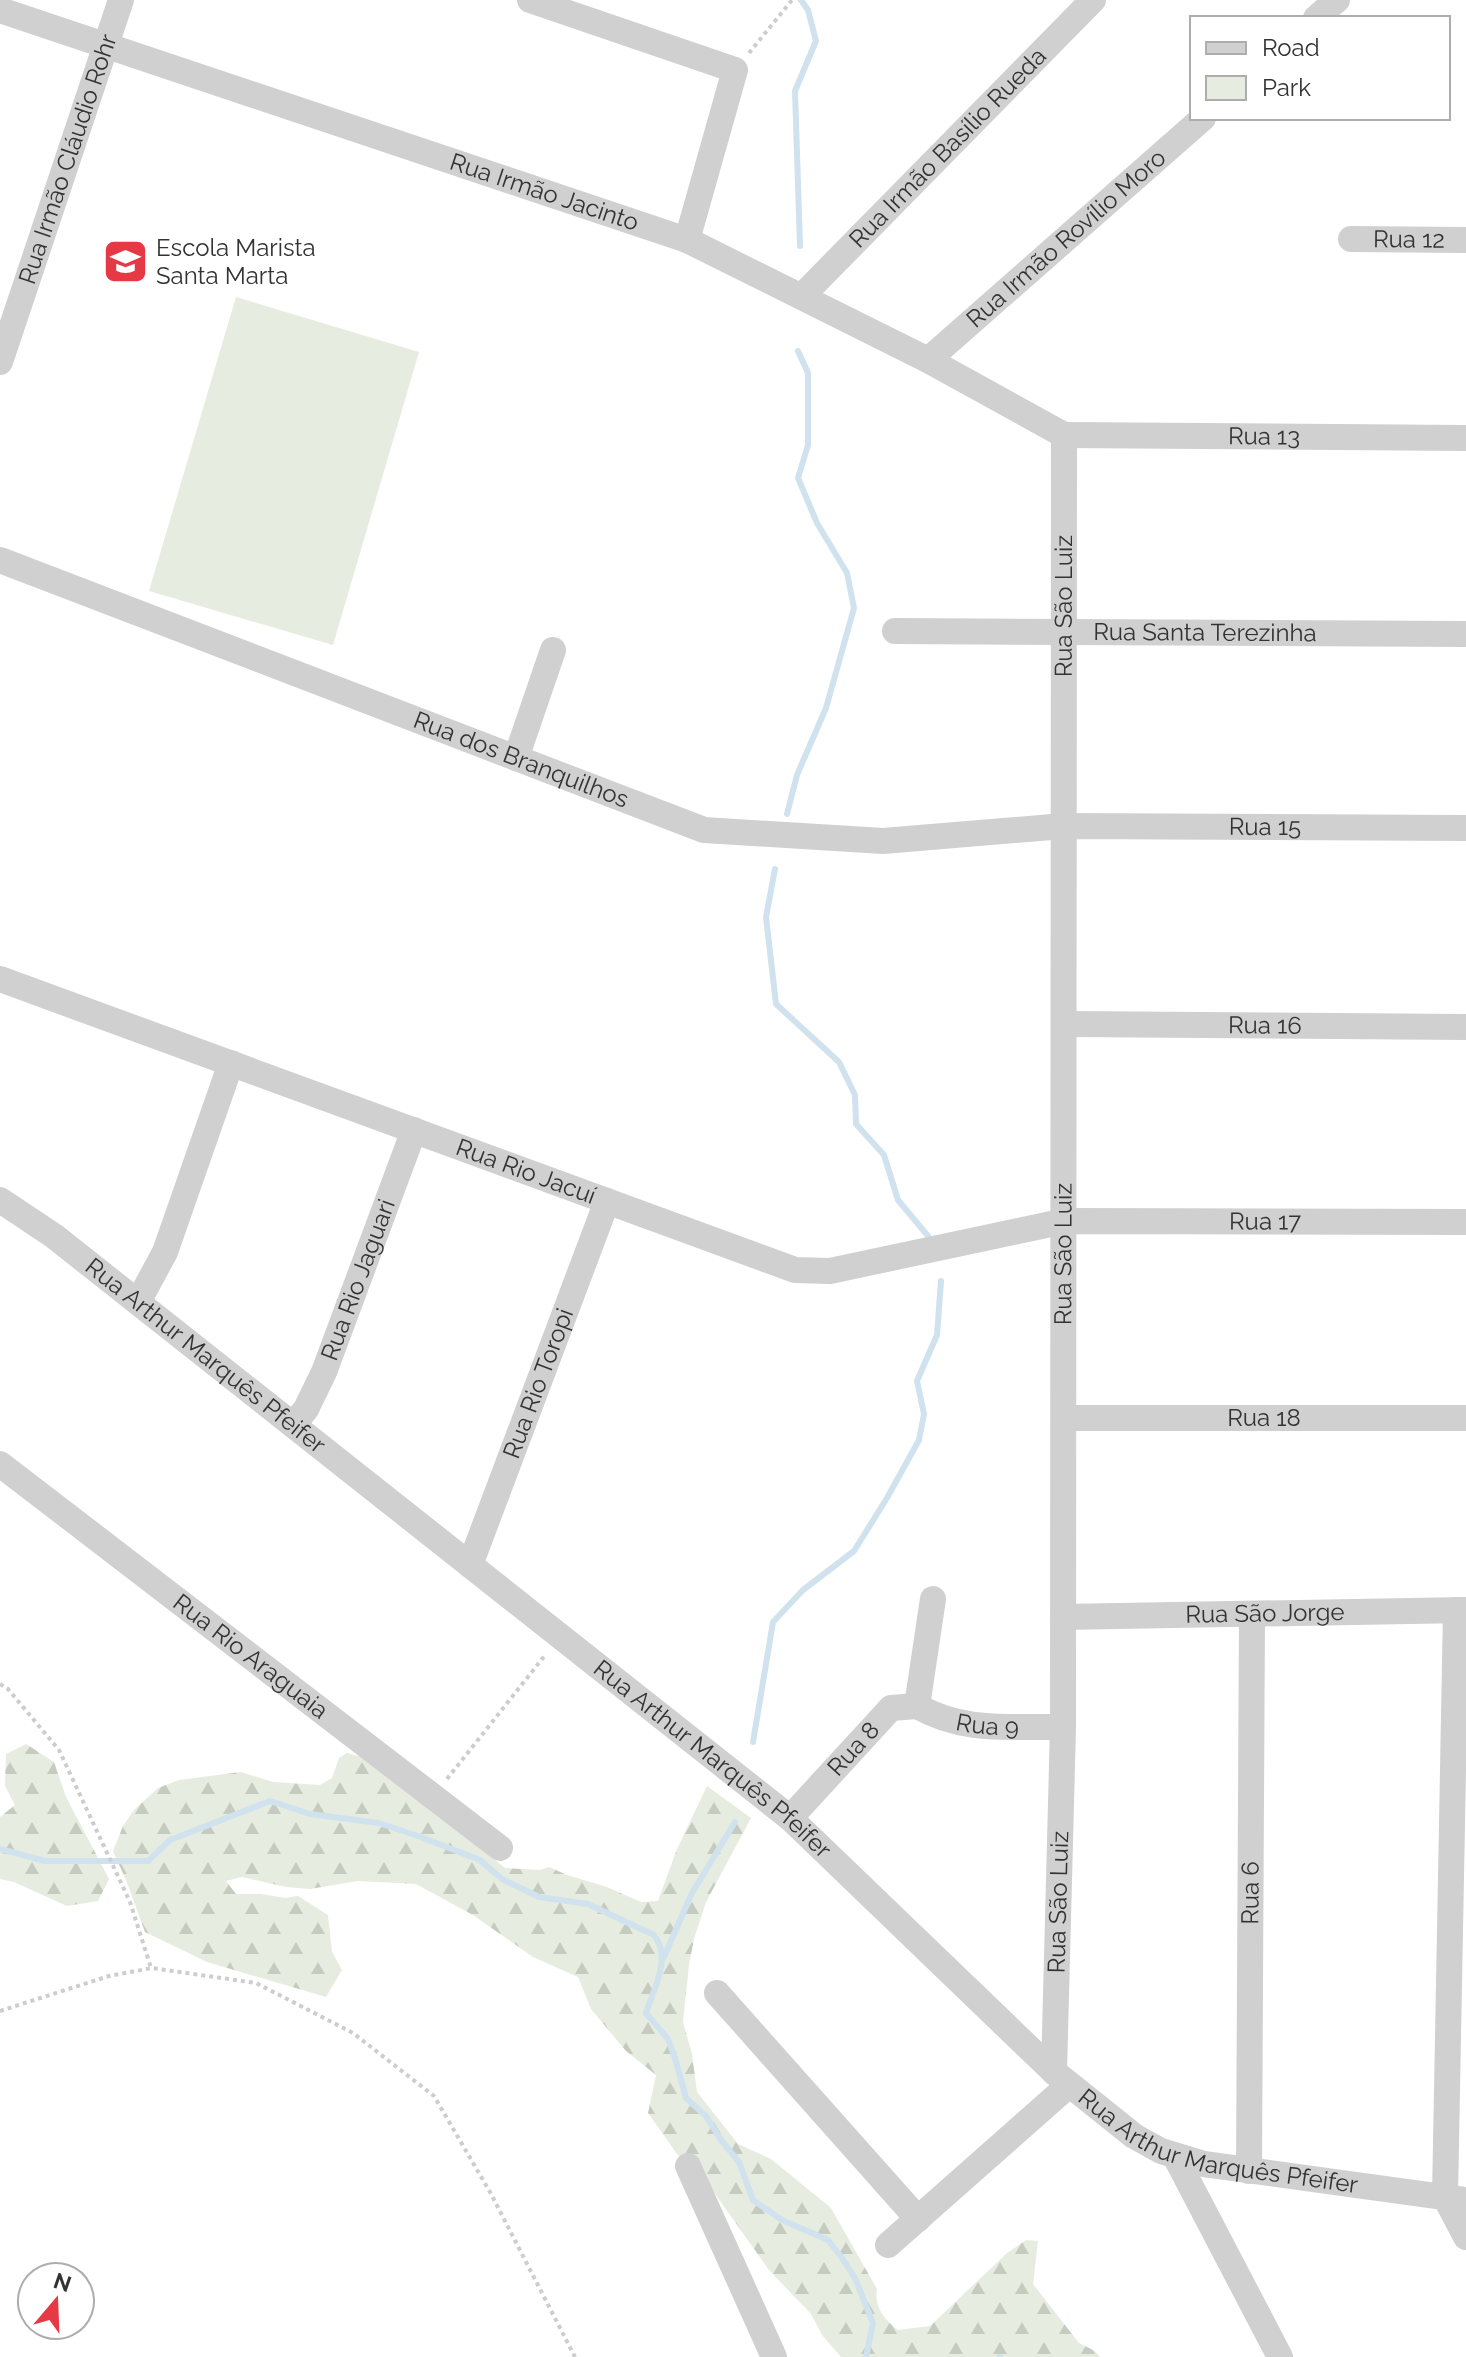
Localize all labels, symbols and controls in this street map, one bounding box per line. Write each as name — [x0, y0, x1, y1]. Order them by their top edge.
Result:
legend — [1190, 16, 1450, 120]
street label: Rua Irmão Cláudio Rohr — [12, 30, 123, 288]
text: Road — [1262, 33, 1320, 62]
street label: Rua Irmão Basílio Rueda — [843, 41, 1052, 253]
text: Park — [1262, 73, 1311, 102]
street label: Rua Irmão Rovílio Moro — [960, 143, 1171, 333]
street label: Rua Irmão Jacinto — [446, 147, 643, 237]
street label: Rua 12 — [1373, 224, 1445, 254]
place label: Escola Marista Santa Marta — [156, 233, 316, 290]
school or university icon: Escola Marista Santa Marta — [101, 238, 149, 286]
street label: Rua 13 — [1228, 421, 1300, 451]
street label: Rua São Luiz — [1049, 535, 1078, 677]
street label: Rua Santa Terezinha — [1093, 617, 1317, 647]
street label: Rua dos Branquilhos — [410, 705, 633, 814]
street label: Rua 15 — [1229, 812, 1301, 841]
street label: Rua 16 — [1228, 1010, 1302, 1040]
street label: Rua Rio Jacuí — [452, 1132, 601, 1210]
street label: Rua São Luiz — [1048, 1183, 1077, 1325]
street label: Rua Rio Jaguari — [315, 1195, 401, 1364]
street label: Rua 17 — [1229, 1206, 1301, 1236]
street label: Rua Arthur Marquês Pfeifer — [80, 1252, 332, 1460]
street label: Rua Rio Toropi — [496, 1304, 579, 1462]
street label: Rua 18 — [1227, 1403, 1301, 1432]
street label: Rua Rio Araguaia — [168, 1587, 334, 1725]
street label: Rua São Jorge — [1185, 1597, 1345, 1629]
street label: Rua Arthur Marquês Pfeifer — [588, 1653, 838, 1864]
street label: Rua 9 — [954, 1707, 1019, 1741]
street label: Rua 8 — [821, 1715, 885, 1782]
street label: Rua São Luiz — [1042, 1831, 1074, 1974]
street label: Rua 6 — [1235, 1861, 1265, 1925]
street label: Rua Arthur Marquês Pfeifer — [1073, 2082, 1360, 2199]
north arrow — [16, 2261, 96, 2341]
text: N — [50, 2267, 75, 2297]

